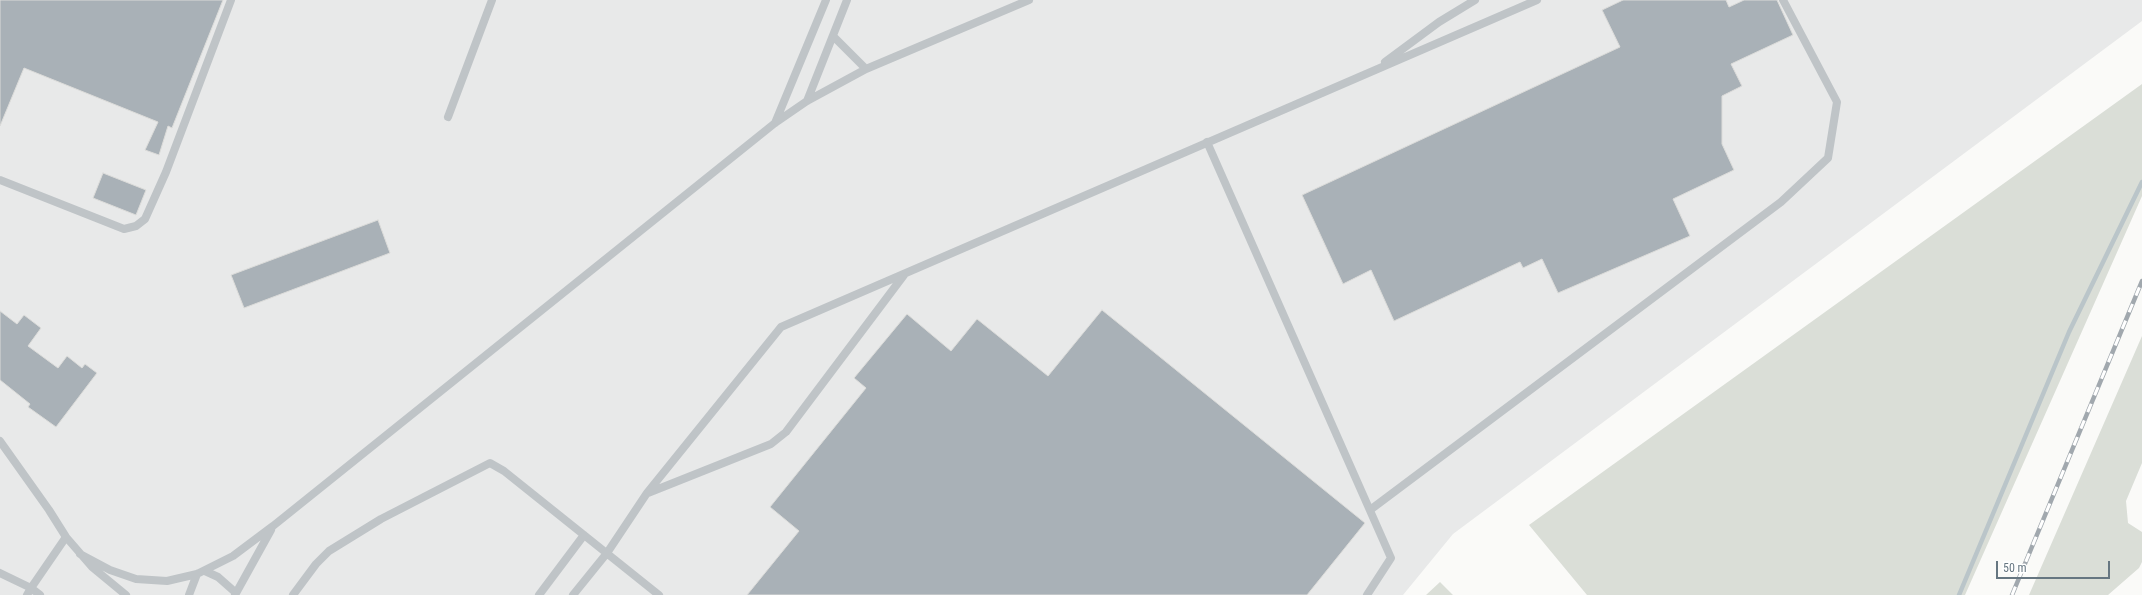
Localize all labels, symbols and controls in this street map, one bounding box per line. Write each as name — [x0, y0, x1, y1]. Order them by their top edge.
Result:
scale bar — [1998, 553, 2112, 579]
text: 50 m — [2003, 561, 2027, 575]

